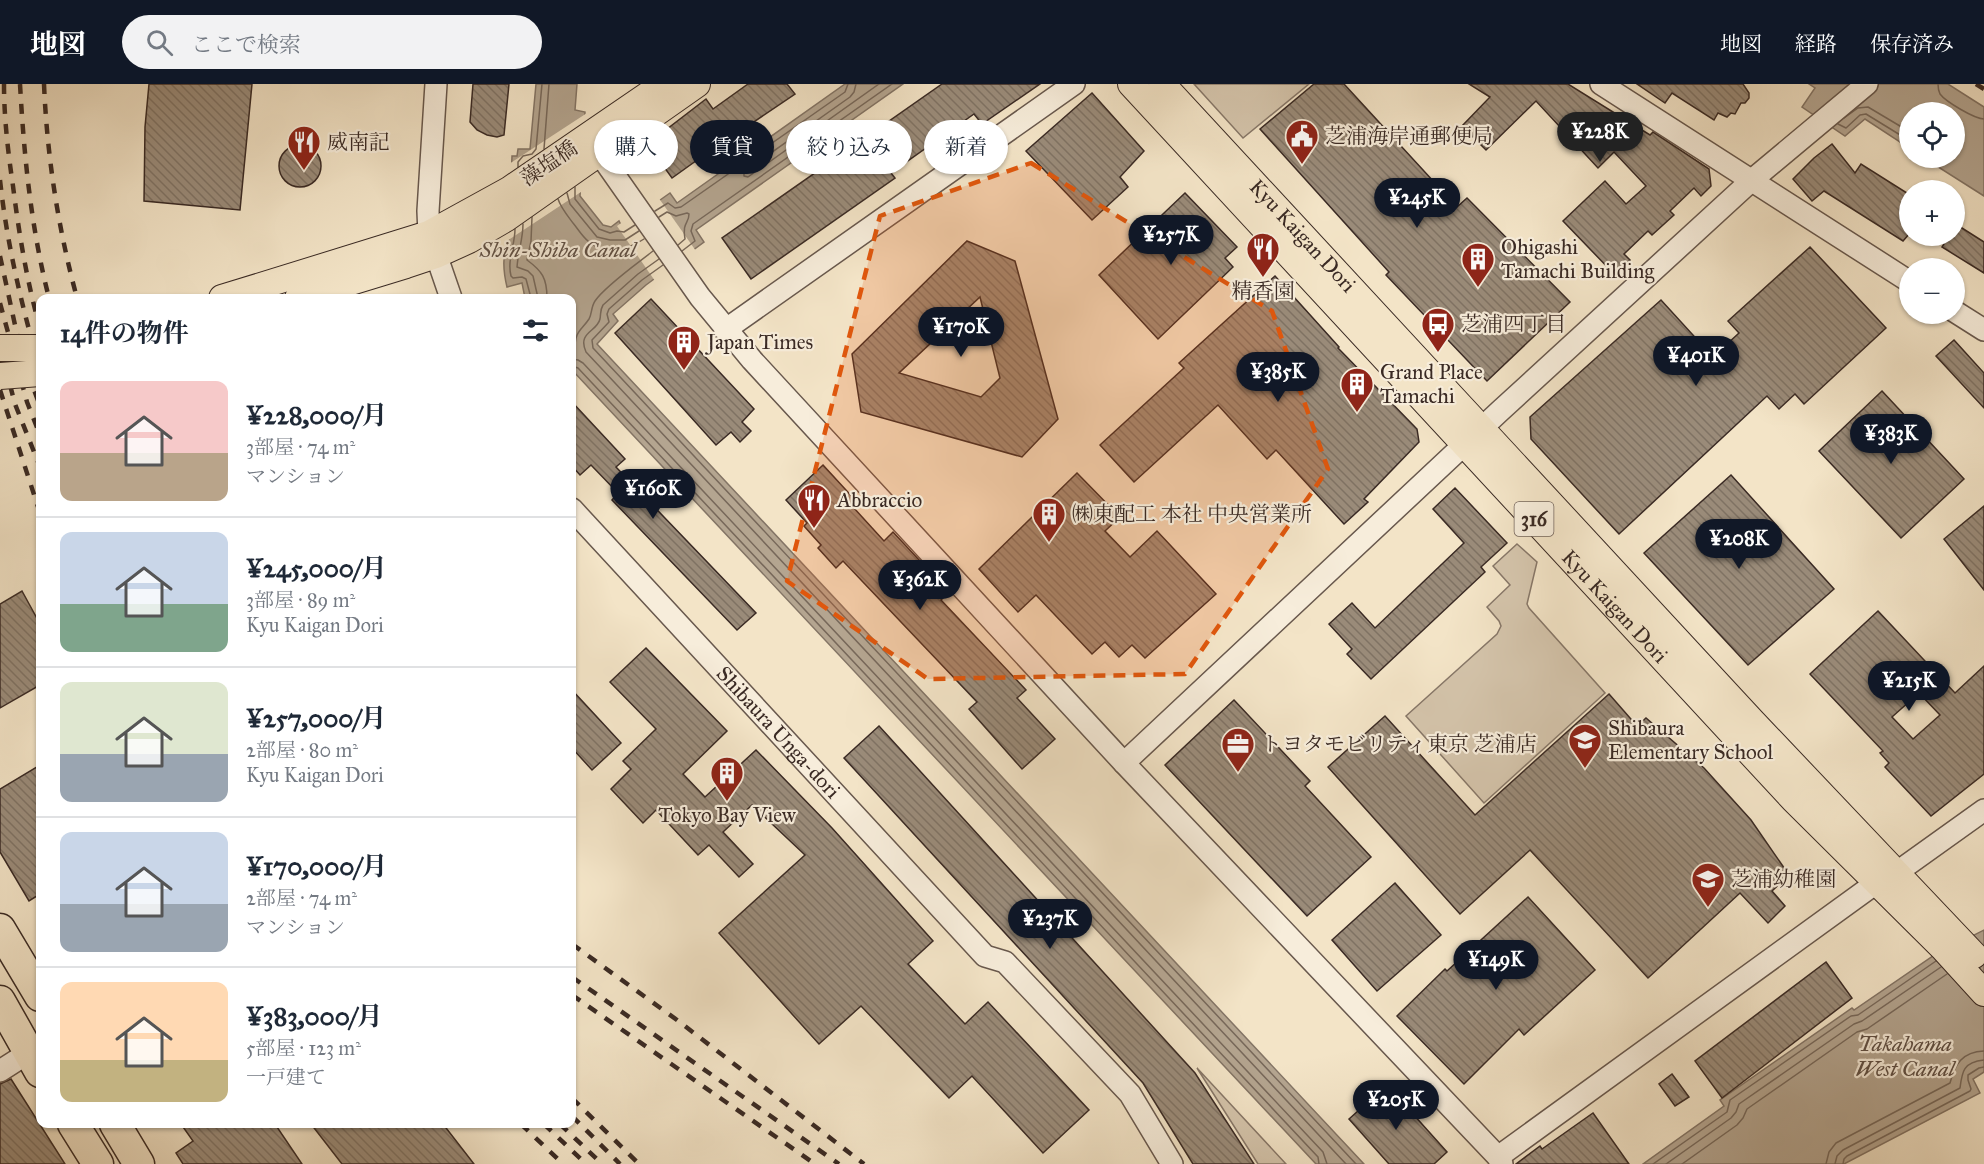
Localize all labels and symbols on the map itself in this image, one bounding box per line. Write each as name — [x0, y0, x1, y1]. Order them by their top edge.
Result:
pin: ¥228K — [1558, 112, 1642, 163]
public building icon: 芝浦海岸通郵便局 — [1284, 118, 1320, 165]
place label: 芝浦海岸通郵便局 — [1325, 123, 1493, 149]
restaurant icon: 威南記 — [286, 124, 322, 171]
place label: 威南記 — [327, 129, 390, 155]
street label: 藻塩橋 — [516, 135, 582, 191]
street label: Kyu Kaigan Dori — [1244, 174, 1362, 298]
pin: ¥245K — [1375, 178, 1459, 229]
pin: ¥257K — [1129, 215, 1213, 266]
restaurant icon: 精香園 — [1245, 231, 1281, 278]
place label: Ohigashi Tamachi Building — [1501, 234, 1654, 284]
water label: Shin-Shiba Canal — [479, 236, 638, 263]
building icon: Ohigashi Tamachi Building — [1460, 241, 1496, 288]
place label: 精香園 — [1232, 278, 1295, 304]
bus stop icon: 芝浦四丁目 — [1420, 306, 1456, 353]
pin: ¥170K — [919, 307, 1003, 358]
place label: 芝浦四丁目 — [1461, 311, 1566, 337]
building icon: Japan Times — [666, 324, 702, 371]
place label: Japan Times — [705, 329, 813, 355]
pin: ¥401K — [1654, 336, 1738, 387]
pin: ¥385K — [1236, 352, 1320, 403]
place label: Grand Place Tamachi — [1380, 359, 1483, 409]
building icon: Grand Place Tamachi — [1339, 366, 1375, 413]
pin: ¥383K — [1849, 414, 1933, 465]
pin: ¥160K — [611, 469, 695, 520]
restaurant icon: Abbraccio — [796, 482, 832, 529]
place label: Abbraccio — [836, 487, 923, 513]
building icon: ㈱東配工 本社 中央営業所 — [1031, 496, 1067, 543]
place label: ㈱東配工 本社 中央営業所 — [1072, 501, 1312, 527]
road number: 316 — [1514, 502, 1553, 536]
pin: ¥208K — [1697, 519, 1781, 570]
street label: Kyu Kaigan Dori — [1556, 544, 1674, 669]
pin: ¥362K — [878, 560, 962, 611]
street label: Shibaura Unga-dori — [711, 661, 846, 804]
pin: ¥215K — [1867, 661, 1951, 712]
place label: Shibaura Elementary School — [1608, 715, 1773, 765]
school or university icon: Shibaura Elementary School — [1567, 722, 1603, 769]
office icon: トヨタモビリティ東京 芝浦店 — [1220, 726, 1256, 773]
place label: トヨタモビリティ東京 芝浦店 — [1261, 731, 1536, 757]
building icon: Tokyo Bay View — [709, 755, 745, 802]
place label: Tokyo Bay View — [658, 802, 796, 828]
school or university icon: 芝浦幼稚園 — [1690, 861, 1726, 908]
place label: 芝浦幼稚園 — [1731, 866, 1836, 892]
pin: ¥237K — [1008, 899, 1092, 950]
pin: ¥149K — [1454, 940, 1538, 991]
water label: Takahama West Canal — [1855, 1030, 1957, 1082]
pin: ¥205K — [1354, 1080, 1438, 1131]

